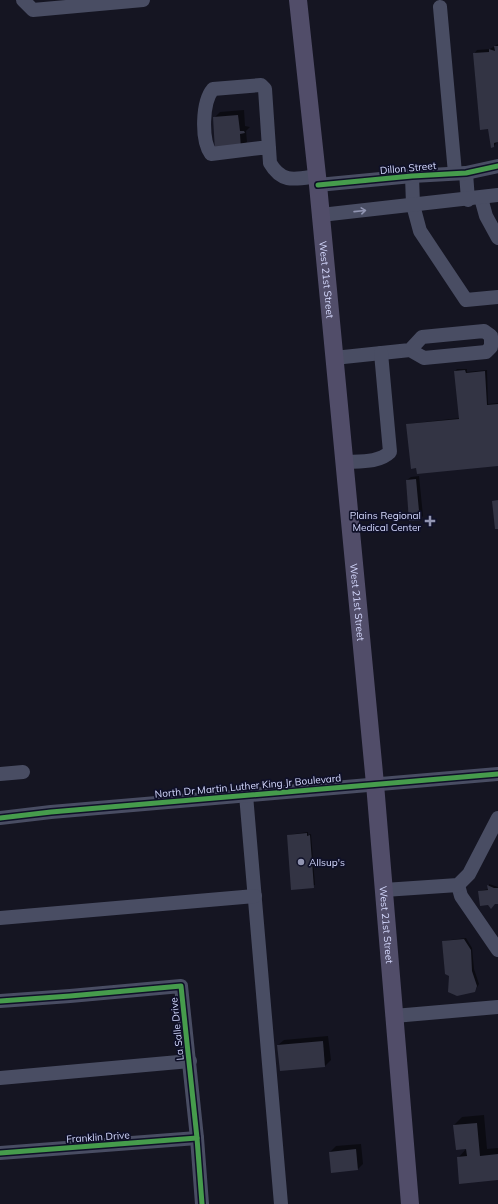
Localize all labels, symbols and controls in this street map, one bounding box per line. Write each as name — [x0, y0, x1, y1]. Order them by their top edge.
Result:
street label: Dillon Street — [379, 159, 437, 177]
one-way arrow — [353, 207, 366, 215]
street label: West 21st Street — [317, 240, 337, 319]
place label: Plains Regional Medical Center — [350, 509, 421, 534]
marker: Plains Regional Medical Center — [424, 515, 436, 527]
street label: West 21st Street — [348, 563, 368, 642]
street label: North Dr Martin Luther King Jr Boulevard — [154, 771, 342, 801]
place label: Allsup's — [309, 856, 345, 869]
marker: Allsup's — [296, 857, 306, 867]
street label: West 21st Street — [377, 885, 396, 965]
street label: La Salle Drive — [167, 997, 187, 1061]
street label: Franklin Drive — [66, 1128, 130, 1146]

